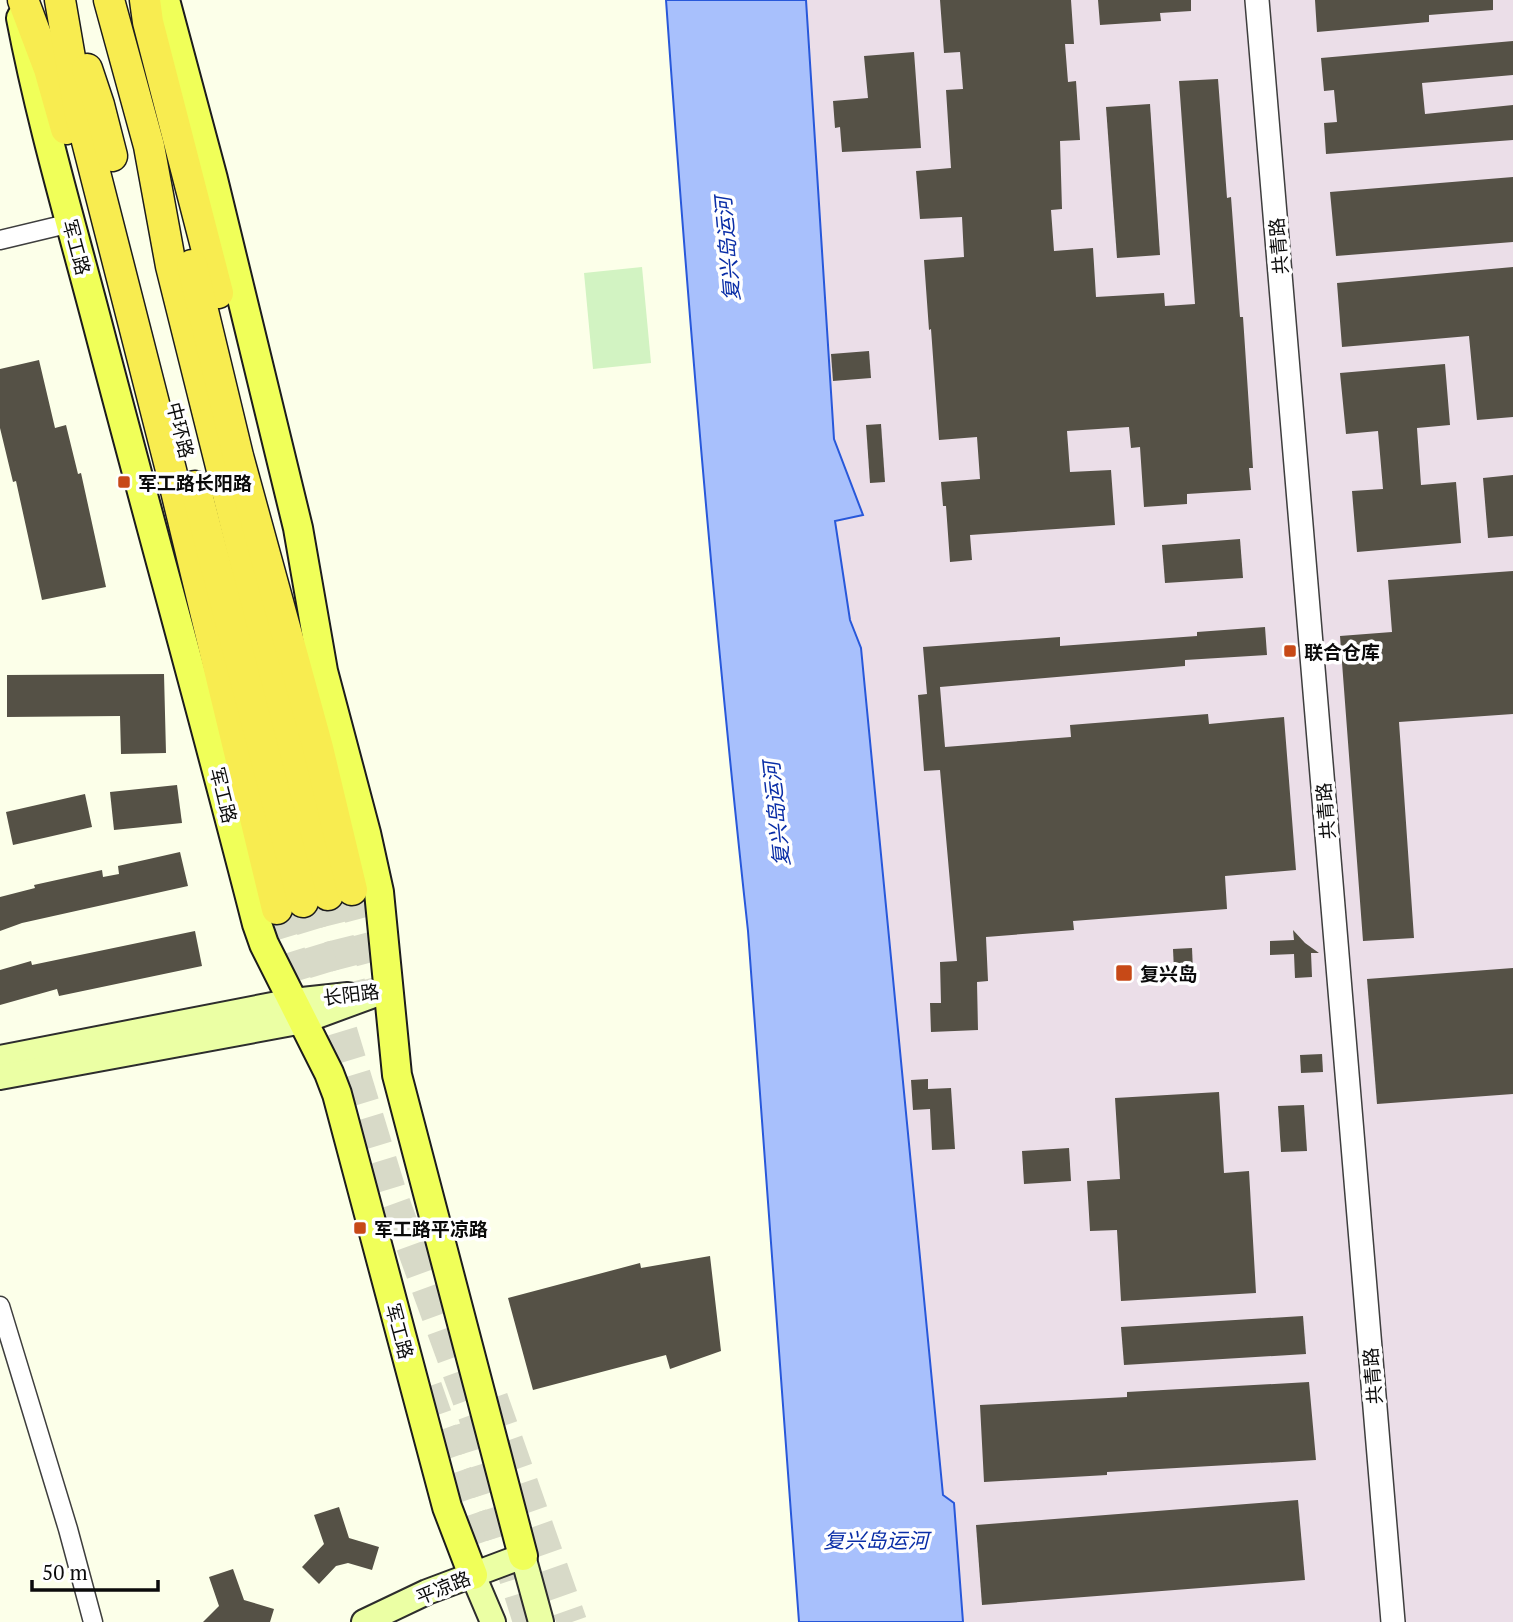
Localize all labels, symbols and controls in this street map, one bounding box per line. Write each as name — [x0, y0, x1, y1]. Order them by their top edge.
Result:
water label: 复兴岛运河 — [708, 191, 746, 303]
street label: 军工路 — [58, 216, 96, 278]
street label: 共青路 — [1263, 217, 1293, 275]
street label: 中环路 — [162, 399, 200, 461]
place label: 军工路长阳路 — [138, 470, 252, 495]
marker: 军工路长阳路 — [116, 474, 132, 490]
place label: 联合仓库 — [1304, 639, 1380, 664]
marker: 联合仓库 — [1282, 643, 1298, 659]
water label: 复兴岛运河 — [756, 756, 795, 868]
street label: 军工路 — [205, 764, 243, 826]
street label: 共青路 — [1310, 782, 1340, 840]
place label: 复兴岛 — [1140, 961, 1197, 986]
marker: 复兴岛 — [1114, 963, 1134, 983]
street label: 长阳路 — [321, 978, 381, 1010]
place label: 军工路平凉路 — [374, 1216, 488, 1241]
marker: 军工路平凉路 — [352, 1220, 368, 1236]
street label: 军工路 — [381, 1300, 419, 1362]
street label: 共青路 — [1357, 1347, 1387, 1405]
water label: 复兴岛运河 — [824, 1526, 932, 1554]
scale bar — [32, 1548, 158, 1592]
text: 50 m — [42, 1558, 88, 1586]
street label: 平凉路 — [412, 1565, 474, 1609]

